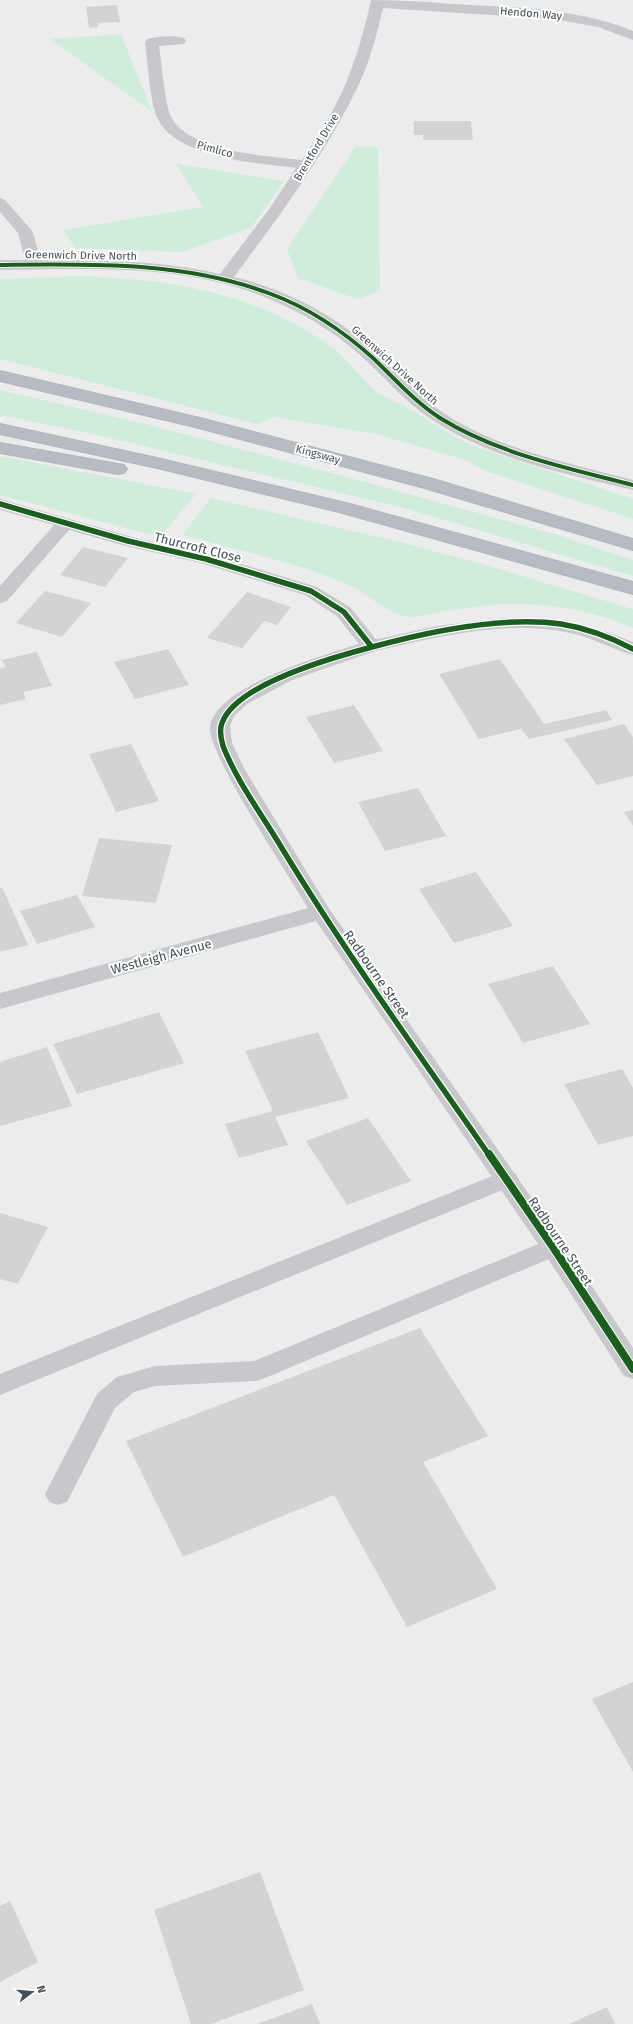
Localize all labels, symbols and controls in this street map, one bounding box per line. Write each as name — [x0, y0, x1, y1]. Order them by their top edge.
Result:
street label: Hendon Way — [499, 4, 563, 23]
street label: Brentford Drive — [291, 111, 342, 183]
street label: Pimlico — [195, 138, 234, 161]
street label: Greenwich Drive North — [25, 248, 137, 263]
street label: Greenwich Drive North — [349, 323, 441, 408]
street label: Kingsway — [294, 442, 342, 467]
street label: Thurcroft Close — [153, 529, 243, 566]
street label: Radbourne Street — [341, 927, 413, 1021]
street label: Westleigh Avenue — [109, 936, 213, 977]
street label: Radbourne Street — [525, 1194, 596, 1289]
north arrow — [12, 1972, 52, 2012]
text: N — [34, 1984, 48, 1995]

